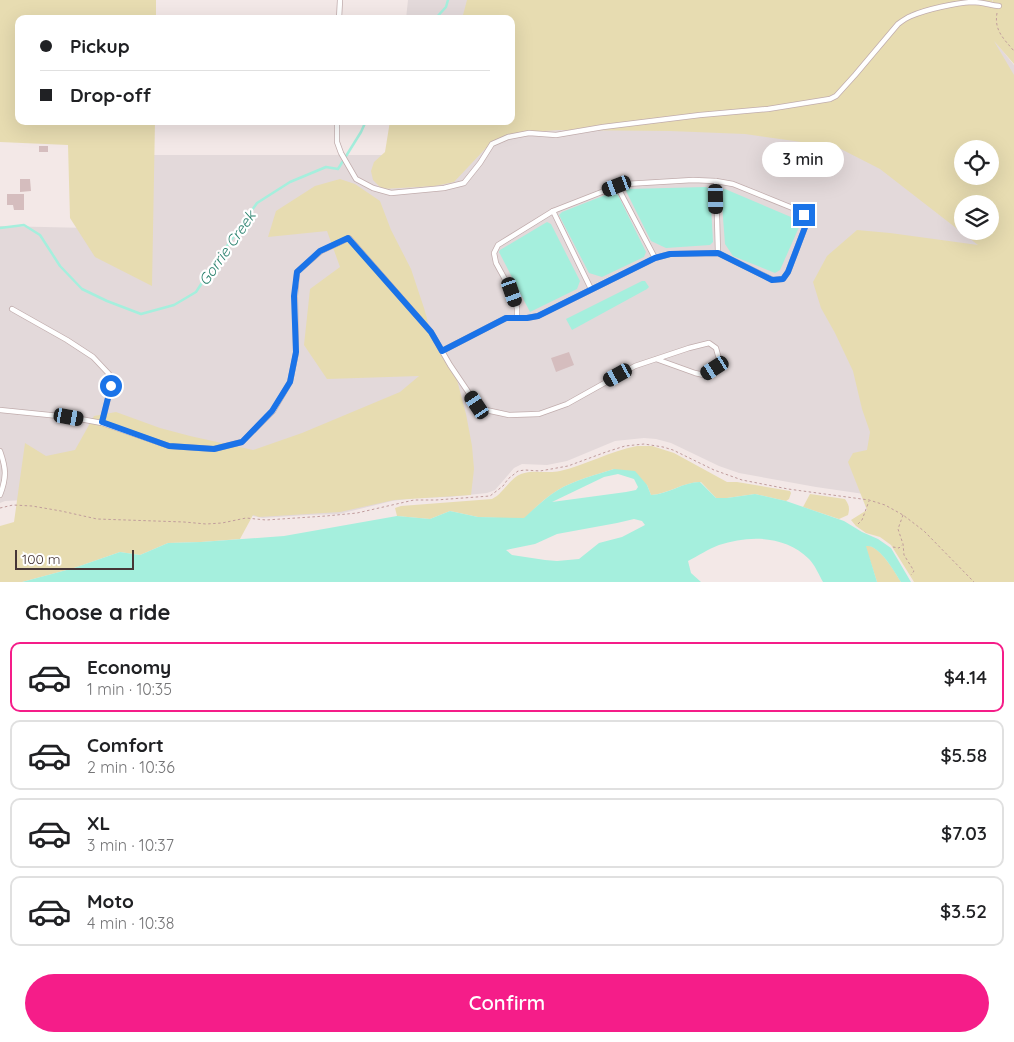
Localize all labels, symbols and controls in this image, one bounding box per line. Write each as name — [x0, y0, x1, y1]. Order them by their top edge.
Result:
text: Pickup — [70, 34, 130, 58]
text: Drop-off — [70, 83, 151, 107]
map controls — [954, 140, 999, 240]
button: locate — [954, 140, 999, 185]
callout: 3 min — [763, 142, 845, 178]
text: 3 min — [783, 149, 823, 169]
car — [600, 174, 633, 198]
car — [708, 184, 723, 214]
button: layers — [954, 195, 999, 240]
route end — [793, 204, 815, 226]
water label: Gorrie Creek — [194, 205, 261, 289]
car — [500, 275, 523, 309]
car — [698, 354, 731, 382]
car — [601, 361, 634, 389]
route start — [100, 375, 122, 397]
car — [462, 388, 491, 422]
car — [52, 407, 85, 427]
scale bar — [15, 547, 134, 570]
text: 100 m — [22, 550, 60, 568]
text: Choose a ride — [25, 598, 170, 626]
icon: car — [27, 655, 72, 700]
text: Economy — [87, 655, 171, 679]
text: $4.14 — [944, 665, 987, 689]
text: 1 min · 10:35 — [87, 679, 172, 699]
icon: car — [27, 733, 72, 778]
text: Comfort — [87, 733, 164, 757]
text: $5.58 — [940, 743, 987, 767]
text: 2 min · 10:36 — [87, 757, 175, 777]
icon: car — [27, 811, 72, 856]
text: XL — [87, 811, 110, 835]
text: $7.03 — [941, 821, 987, 845]
text: 3 min · 10:37 — [87, 835, 174, 855]
icon: car — [27, 889, 72, 934]
text: Moto — [87, 889, 134, 913]
text: $3.52 — [940, 899, 987, 923]
text: 4 min · 10:38 — [87, 913, 174, 933]
button: Confirm — [25, 974, 989, 1032]

